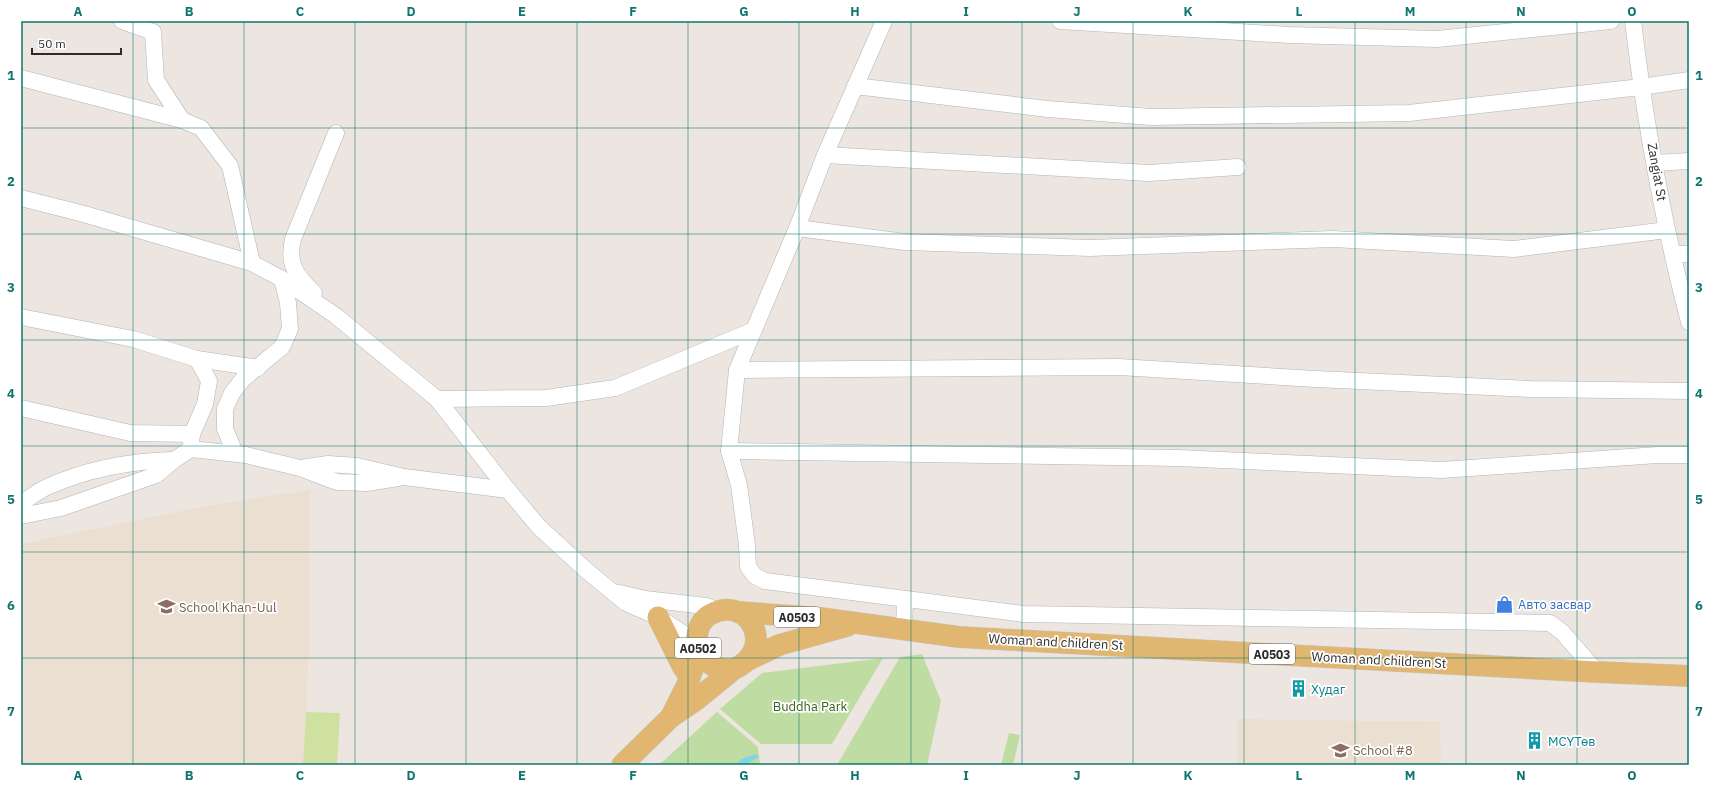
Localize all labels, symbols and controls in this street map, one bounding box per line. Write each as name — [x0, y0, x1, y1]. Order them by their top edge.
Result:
text: A — [74, 3, 83, 20]
text: B — [185, 3, 194, 20]
text: C — [296, 3, 305, 20]
text: D — [406, 3, 416, 20]
text: E — [518, 3, 526, 20]
text: F — [629, 3, 637, 20]
text: G — [739, 3, 749, 20]
text: H — [850, 3, 860, 20]
text: I — [963, 3, 969, 20]
text: J — [1073, 3, 1081, 20]
text: K — [1183, 3, 1193, 20]
text: L — [1296, 3, 1303, 20]
text: M — [1405, 3, 1415, 20]
text: N — [1516, 3, 1526, 20]
text: O — [1627, 3, 1637, 20]
scale bar — [32, 30, 121, 56]
text: 50 m — [38, 36, 66, 51]
text: 1 — [7, 67, 15, 84]
text: 1 — [1695, 67, 1703, 84]
street label: Zangiat St — [1644, 142, 1670, 202]
text: 2 — [7, 173, 15, 190]
text: 2 — [1695, 173, 1703, 190]
text: 3 — [7, 279, 15, 296]
text: 3 — [1695, 279, 1703, 296]
text: 4 — [7, 385, 15, 402]
text: 4 — [1695, 385, 1703, 402]
text: 5 — [7, 491, 15, 508]
text: 5 — [1695, 491, 1703, 508]
shop icon: Авто засвар — [1495, 594, 1515, 614]
place label: Авто засвар — [1518, 596, 1591, 613]
text: 6 — [7, 597, 15, 614]
school or university icon: School Khan-Uul — [156, 597, 176, 617]
text: 6 — [1695, 597, 1703, 614]
place label: School Khan-Uul — [179, 599, 277, 616]
road number: A0503 — [774, 607, 820, 627]
street label: Woman and children St — [988, 630, 1124, 654]
road number: A0502 — [675, 638, 721, 658]
road number: A0503 — [1249, 644, 1295, 664]
street label: Woman and children St — [1311, 648, 1447, 672]
building icon: Худаг — [1288, 679, 1308, 699]
place label: Худаг — [1311, 681, 1346, 698]
park label: Buddha Park — [773, 698, 847, 715]
text: 7 — [7, 703, 15, 720]
text: 7 — [1695, 703, 1703, 720]
building icon: МСҮТөв — [1525, 731, 1545, 751]
place label: МСҮТөв — [1548, 733, 1595, 750]
school or university icon: School #8 — [1330, 740, 1350, 760]
place label: School #8 — [1353, 742, 1413, 759]
text: A — [74, 767, 83, 784]
text: B — [185, 767, 194, 784]
text: C — [296, 767, 305, 784]
text: D — [406, 767, 416, 784]
text: E — [518, 767, 526, 784]
text: F — [629, 767, 637, 784]
text: G — [739, 767, 749, 784]
text: H — [850, 767, 860, 784]
text: I — [963, 767, 969, 784]
text: J — [1073, 767, 1081, 784]
text: K — [1183, 767, 1193, 784]
text: L — [1296, 767, 1303, 784]
text: M — [1405, 767, 1415, 784]
text: N — [1516, 767, 1526, 784]
text: O — [1627, 767, 1637, 784]

